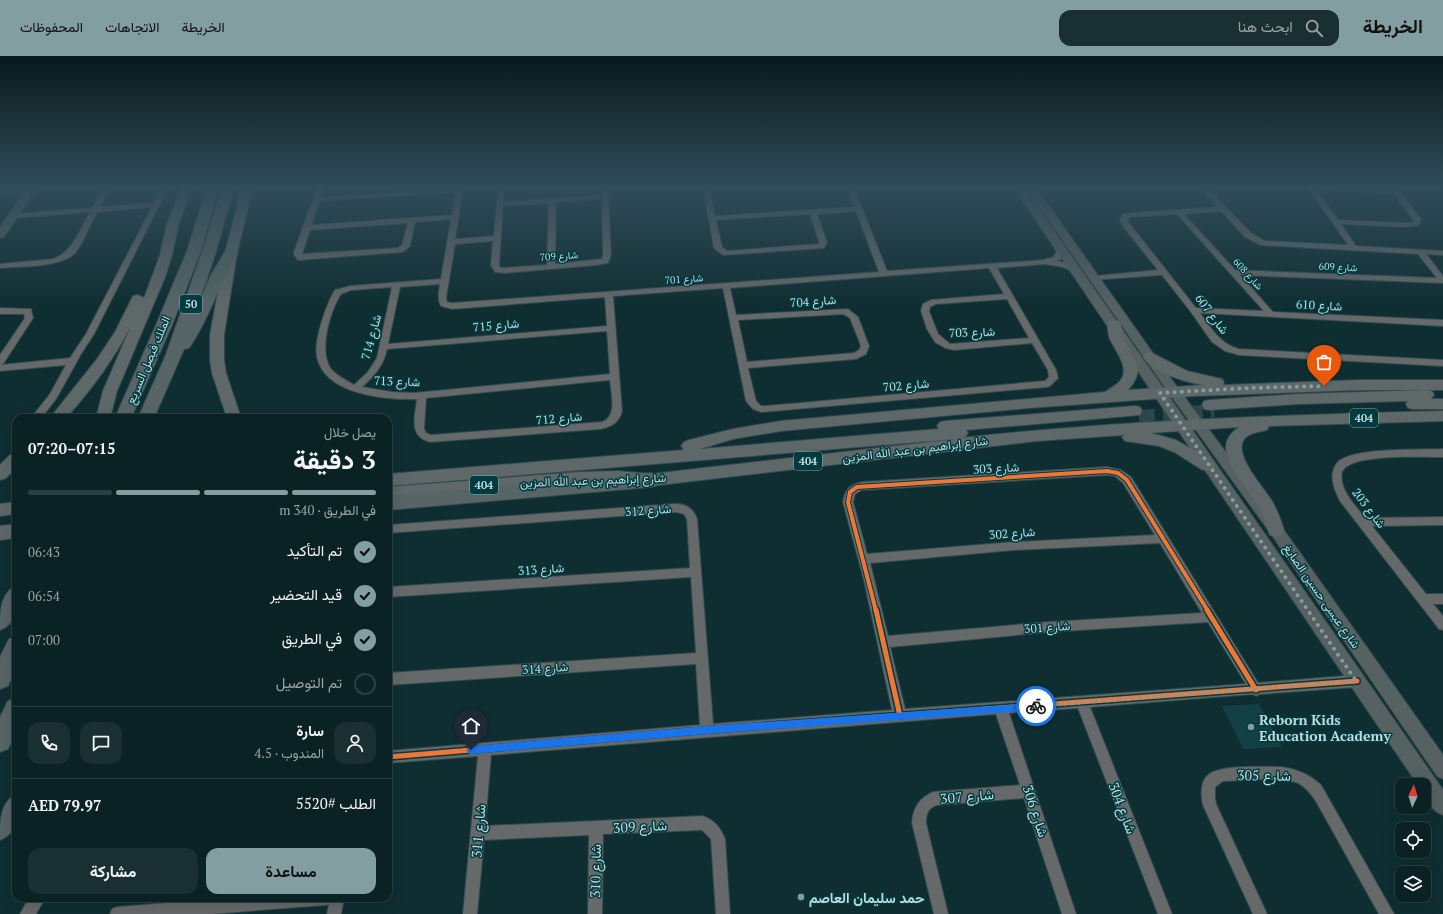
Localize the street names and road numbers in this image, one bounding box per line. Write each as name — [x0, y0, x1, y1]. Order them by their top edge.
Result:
street label: شارع 709 — [539, 248, 579, 264]
street label: شارع 608 — [1230, 255, 1266, 293]
street label: شارع 609 — [1318, 260, 1358, 275]
street label: شارع 701 — [664, 271, 704, 287]
street label: شارع 607 — [1190, 291, 1232, 338]
street label: شارع 704 — [789, 292, 837, 312]
road number: 50 — [180, 295, 202, 313]
street label: شارع 610 — [1295, 296, 1342, 316]
street label: شارع 714 — [358, 313, 386, 362]
street label: الملك فيصل السريع — [123, 314, 175, 407]
street label: شارع 715 — [472, 316, 520, 336]
street label: شارع 703 — [949, 324, 995, 342]
street label: شارع 713 — [374, 373, 420, 391]
street label: شارع 702 — [882, 376, 930, 396]
street label: شارع 712 — [535, 409, 583, 429]
road number: 404 — [1350, 409, 1378, 427]
street label: شارع إبراهيم بن عبد الله المزين — [841, 433, 989, 467]
road number: 404 — [794, 452, 822, 470]
street label: شارع 303 — [973, 459, 1020, 479]
street label: شارع إبراهيم بن عبد الله المزين — [519, 470, 667, 492]
road number: 404 — [470, 476, 498, 494]
street label: شارع 203 — [1347, 485, 1389, 532]
street label: شارع 312 — [624, 501, 672, 521]
street label: شارع 302 — [988, 524, 1036, 544]
street label: شارع عيسى حسين الصايغ — [1279, 541, 1364, 652]
street label: شارع 313 — [517, 560, 565, 580]
street label: شارع 301 — [1023, 618, 1071, 638]
street label: شارع 314 — [521, 659, 569, 679]
street label: شارع 305 — [1237, 765, 1291, 787]
street label: شارع 304 — [1103, 779, 1142, 837]
street label: شارع 306 — [1017, 782, 1053, 840]
street label: شارع 307 — [939, 784, 995, 810]
street label: شارع 311 — [466, 803, 492, 859]
street label: شارع 309 — [613, 815, 668, 839]
street label: شارع 310 — [585, 844, 607, 898]

